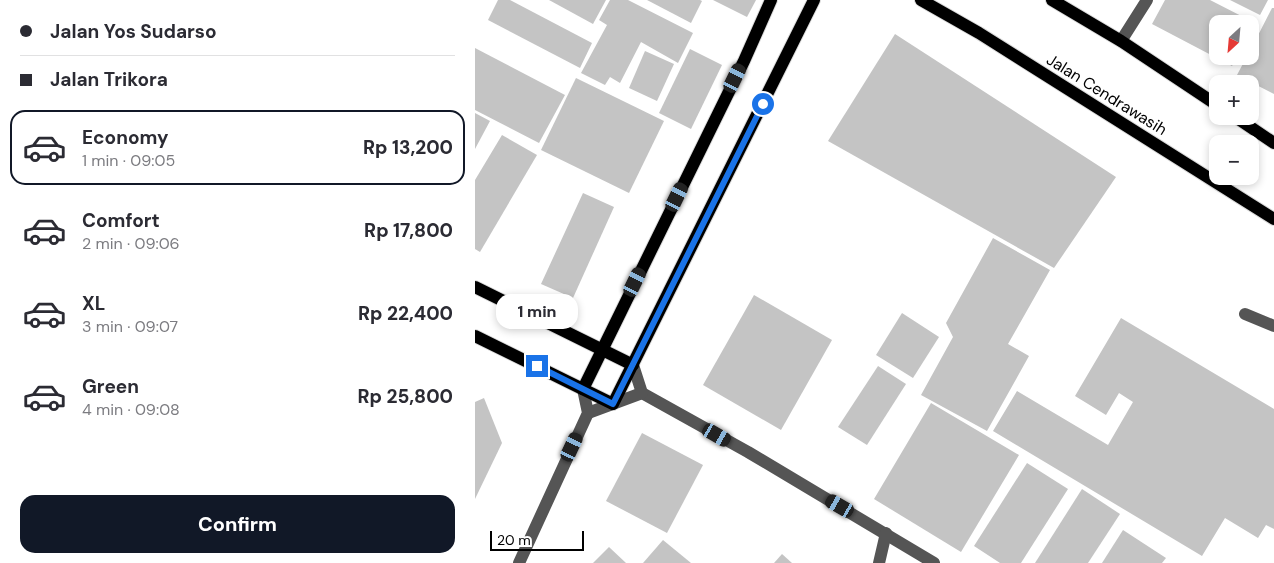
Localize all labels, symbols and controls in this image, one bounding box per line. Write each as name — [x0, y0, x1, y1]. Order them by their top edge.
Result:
north arrow — [1209, 15, 1259, 65]
map controls — [1209, 15, 1259, 185]
text: Jalan Yos Sudarso — [50, 19, 217, 44]
street label: Jalan Cendrawasih — [1042, 49, 1171, 140]
car — [721, 61, 748, 95]
text: Jalan Trikora — [50, 67, 168, 92]
button: + — [1209, 75, 1259, 125]
route start — [752, 93, 774, 115]
icon: car — [22, 125, 67, 170]
text: Economy — [82, 125, 169, 150]
text: Rp 13,200 — [363, 135, 453, 160]
button: − — [1209, 135, 1259, 185]
text: 1 min · 09:05 — [82, 150, 175, 171]
car — [663, 180, 690, 214]
icon: car — [22, 208, 67, 253]
text: Comfort — [82, 208, 160, 233]
text: Rp 17,800 — [364, 218, 453, 243]
text: 2 min · 09:06 — [82, 233, 180, 254]
car — [621, 265, 648, 299]
icon: car — [22, 291, 67, 336]
text: XL — [82, 291, 105, 316]
callout: 1 min — [496, 294, 578, 328]
text: Rp 22,400 — [358, 301, 453, 326]
text: 1 min — [517, 301, 557, 322]
text: 3 min · 09:07 — [82, 316, 178, 337]
route end — [526, 355, 548, 377]
icon: car — [22, 374, 67, 419]
text: Green — [82, 374, 139, 399]
text: Rp 25,800 — [358, 384, 453, 409]
text: 4 min · 09:08 — [82, 399, 180, 420]
car — [700, 421, 733, 449]
car — [558, 430, 585, 464]
car — [823, 492, 856, 520]
button: Confirm — [20, 495, 455, 553]
scale bar — [490, 528, 584, 551]
text: 20 m — [497, 531, 531, 549]

